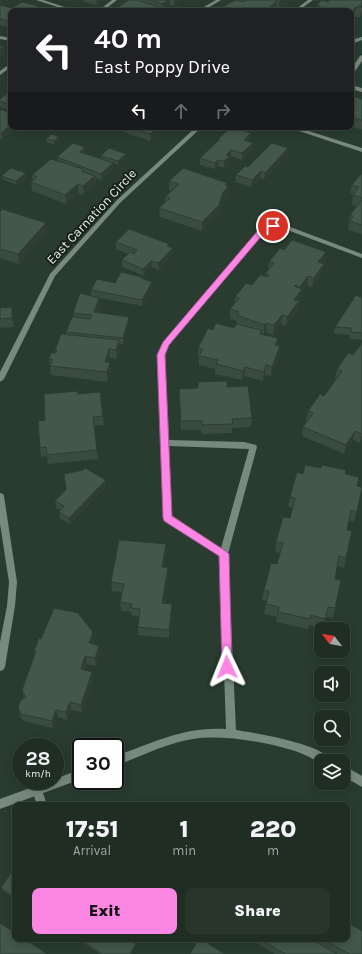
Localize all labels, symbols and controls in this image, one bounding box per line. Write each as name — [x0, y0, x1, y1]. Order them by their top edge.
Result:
text: 40 m — [94, 22, 162, 55]
icon: left — [28, 24, 80, 76]
text: East Poppy Drive — [94, 56, 230, 78]
icon: left — [128, 100, 150, 122]
icon: ahead — [170, 100, 192, 122]
icon: right — [212, 100, 234, 122]
street label: East Carnation Circle — [43, 165, 140, 267]
pin — [256, 209, 290, 243]
icon: arrive — [262, 215, 284, 237]
north arrow — [314, 622, 350, 658]
map controls — [314, 622, 350, 790]
position arrow — [206, 646, 248, 688]
button: sound — [314, 666, 350, 702]
button: search — [314, 710, 350, 746]
speed limit sign: 30 — [72, 738, 124, 790]
text: 28 — [25, 747, 51, 770]
button: layers — [314, 754, 350, 790]
text: km/h — [25, 768, 51, 780]
text: 17:51 — [66, 815, 119, 843]
text: 1 — [180, 815, 189, 843]
text: 220 — [250, 815, 296, 843]
text: Arrival — [73, 843, 111, 858]
text: min — [172, 843, 196, 858]
text: m — [267, 843, 279, 858]
button: Exit — [32, 888, 177, 934]
button: Share — [185, 888, 330, 934]

